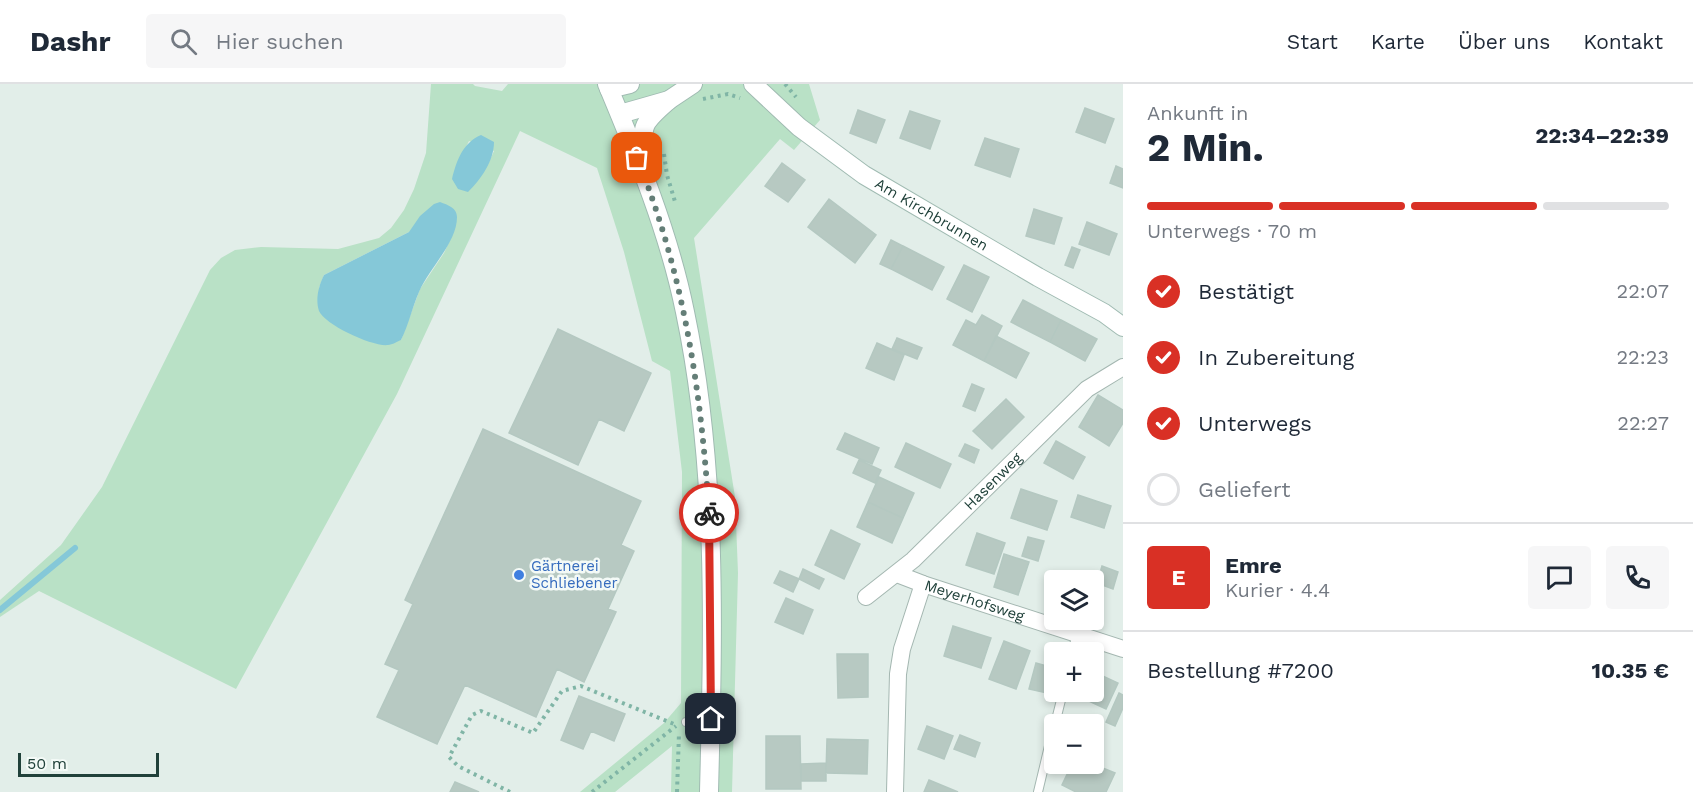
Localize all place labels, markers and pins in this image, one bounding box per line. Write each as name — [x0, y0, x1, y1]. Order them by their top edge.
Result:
pin — [611, 132, 662, 183]
place label: Gärtnerei Schliebener — [531, 557, 618, 592]
marker: Gärtnerei Schliebener — [512, 568, 526, 582]
pin — [685, 693, 736, 744]

